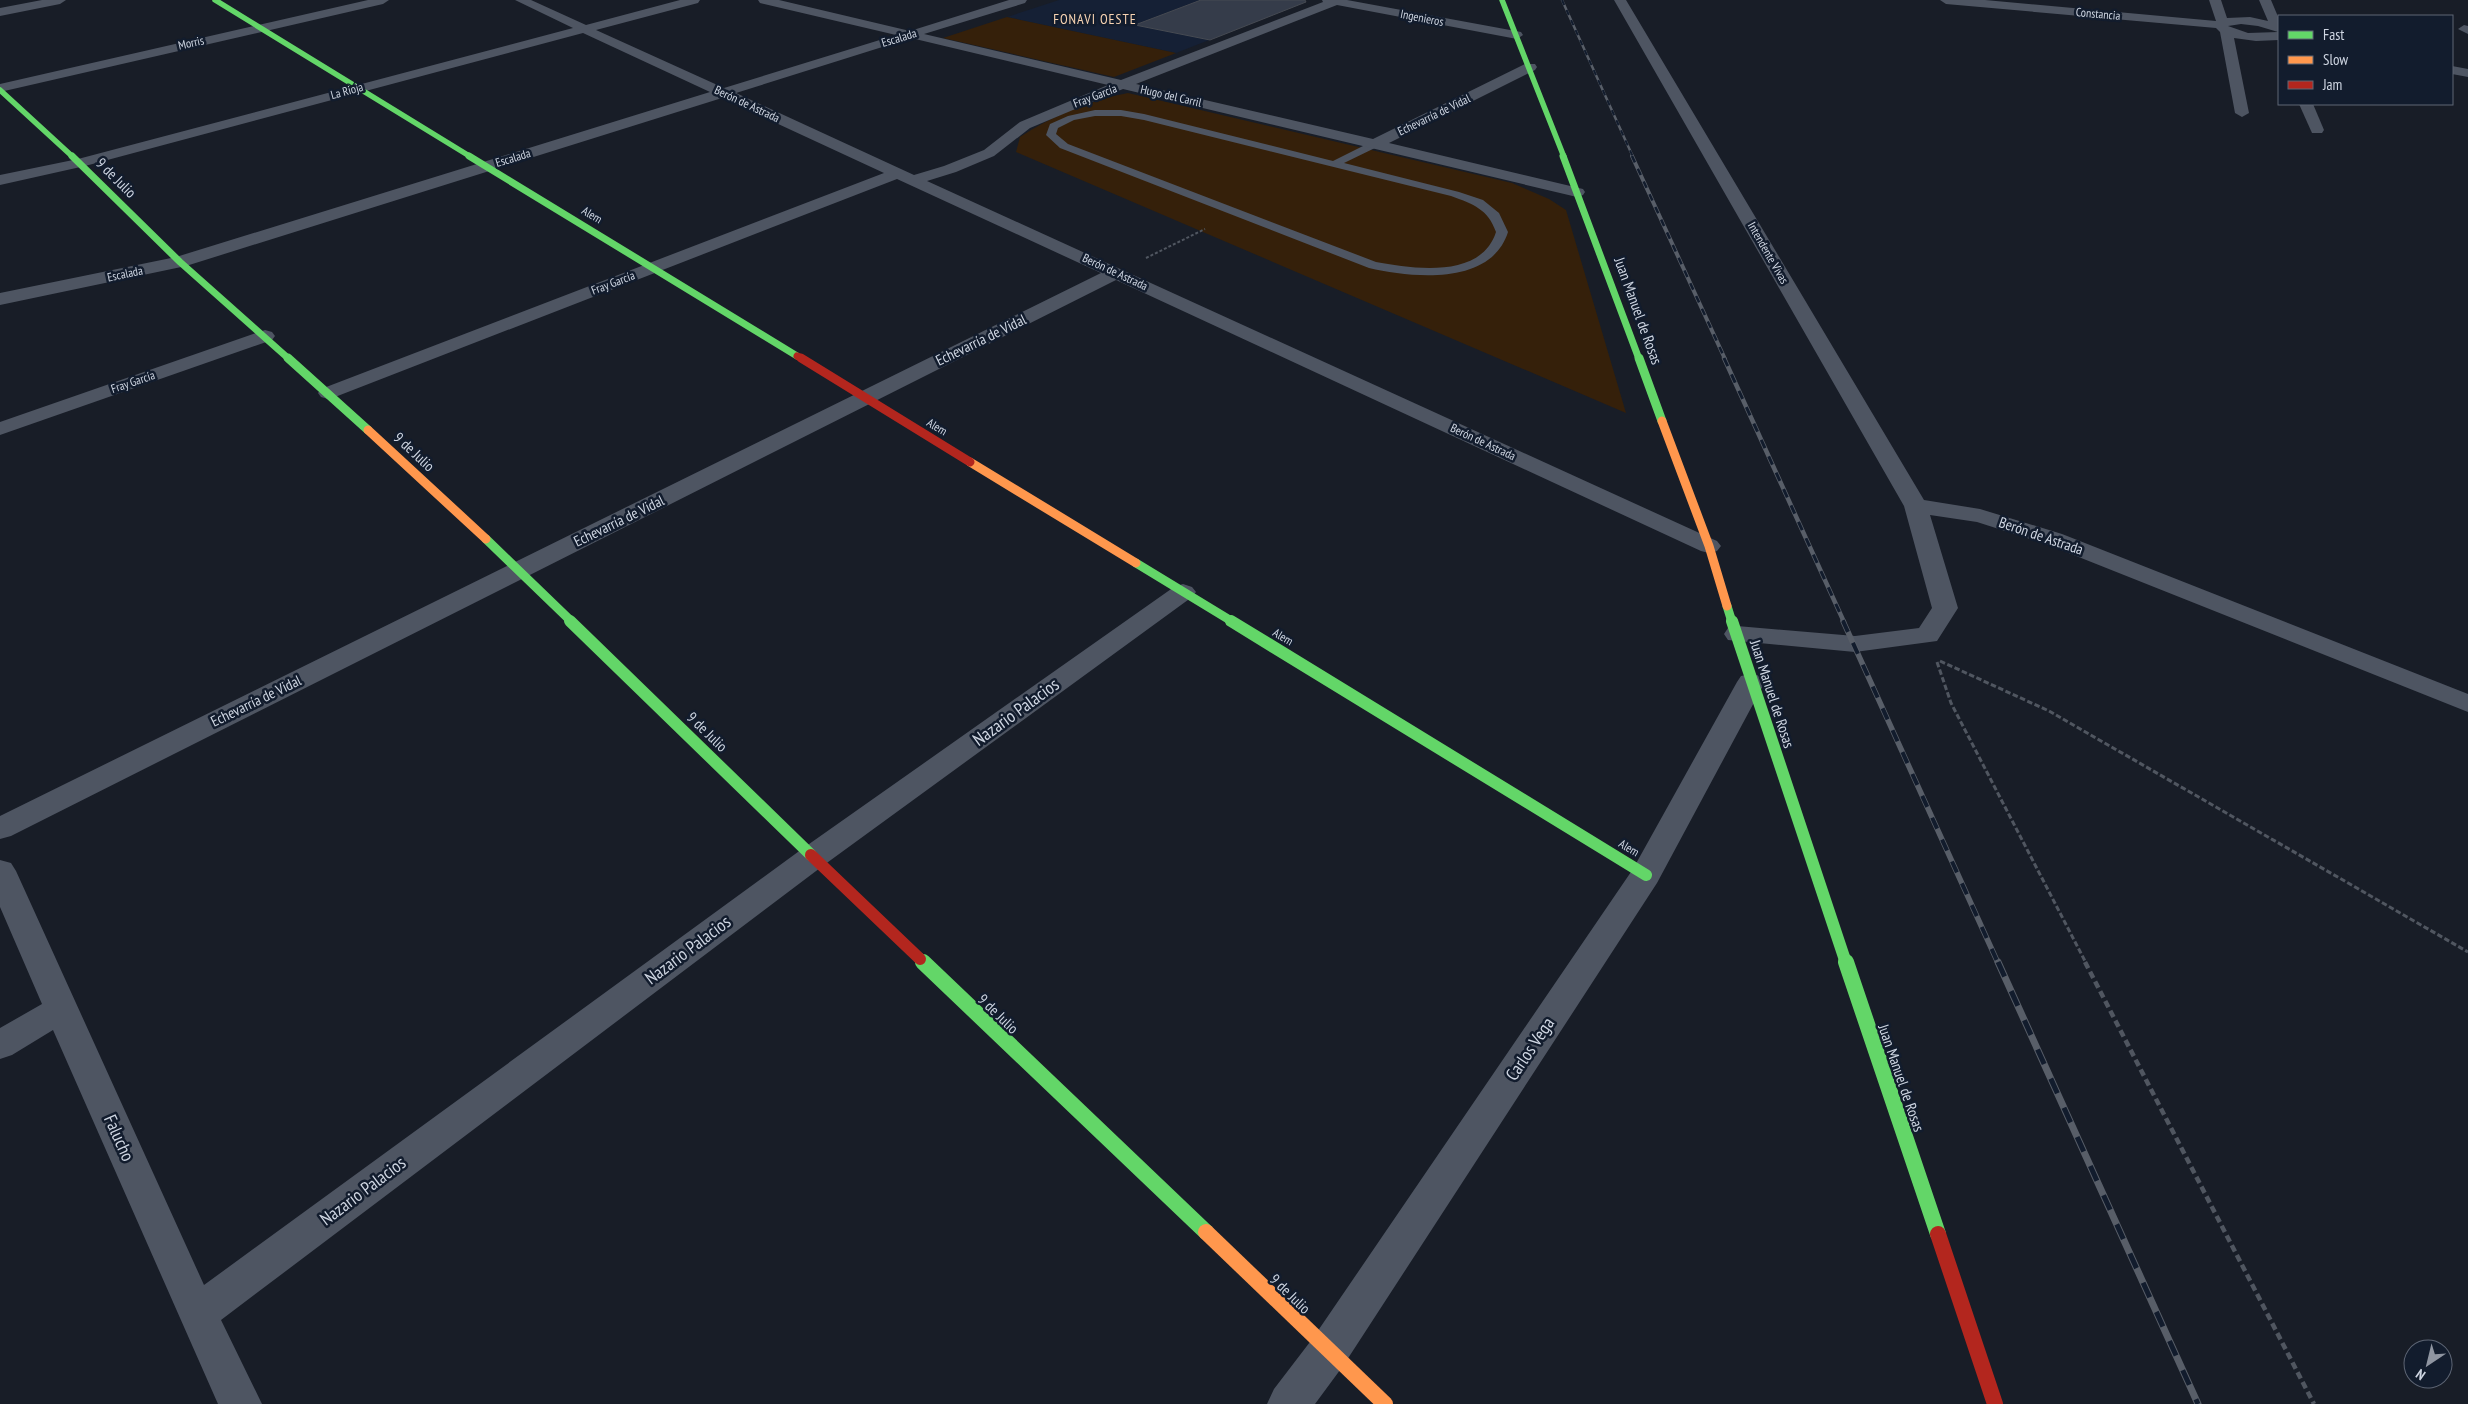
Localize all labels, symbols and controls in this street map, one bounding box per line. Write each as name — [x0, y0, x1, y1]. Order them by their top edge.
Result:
street label: Constancia — [2075, 4, 2121, 23]
street label: Ingenieros — [1399, 6, 1445, 29]
district label: FONAVI OESTE — [1053, 10, 1137, 28]
legend — [2278, 15, 2453, 105]
street label: Escalada — [880, 25, 918, 50]
text: Fast — [2323, 25, 2344, 44]
street label: Morris — [176, 32, 205, 53]
text: Slow — [2323, 50, 2348, 69]
text: Jam — [2322, 75, 2342, 94]
street label: La Rioja — [329, 79, 365, 102]
street label: Fray García — [1071, 80, 1119, 111]
street label: Hugo del Carril — [1139, 81, 1203, 110]
street label: Berón de Astrada — [712, 82, 782, 125]
street label: Echevarría de Vidal — [1395, 90, 1473, 139]
street label: Escalada — [494, 145, 532, 170]
street label: 9 de Julio — [92, 154, 140, 202]
street label: Alem — [579, 203, 605, 227]
street label: Intendente Vivas — [1745, 219, 1792, 286]
street label: Berón de Astrada — [1080, 250, 1150, 293]
street label: Juan Manuel de Rosas — [1610, 254, 1667, 367]
street label: Escalada — [106, 262, 144, 285]
street label: Fray García — [589, 267, 637, 298]
street label: Echevarría de Vidal — [932, 309, 1030, 370]
street label: Fray García — [109, 367, 157, 396]
street label: Alem — [924, 415, 950, 439]
street label: Berón de Astrada — [1448, 420, 1518, 463]
street label: 9 de Julio — [390, 428, 439, 475]
street label: Echevarría de Vidal — [570, 490, 668, 551]
street label: Berón de Astrada — [1996, 512, 2086, 559]
street label: Alem — [1270, 625, 1296, 649]
street label: Juan Manuel de Rosas — [1746, 636, 1799, 750]
street label: Echevarría de Vidal — [207, 670, 305, 731]
street label: Nazario Palacios — [968, 672, 1063, 751]
street label: 9 de Julio — [683, 708, 732, 756]
street label: Alem — [1616, 836, 1642, 860]
street label: Nazario Palacios — [640, 910, 735, 989]
street label: 9 de Julio — [974, 990, 1023, 1038]
street label: Carlos Vega — [1500, 1013, 1559, 1085]
street label: Juan Manuel de Rosas — [1874, 1021, 1929, 1134]
street label: Falucho — [99, 1111, 140, 1165]
street label: Nazario Palacios — [315, 1151, 410, 1230]
street label: 9 de Julio — [1266, 1270, 1315, 1318]
north arrow — [2403, 1339, 2453, 1389]
text: N — [2412, 1365, 2429, 1384]

